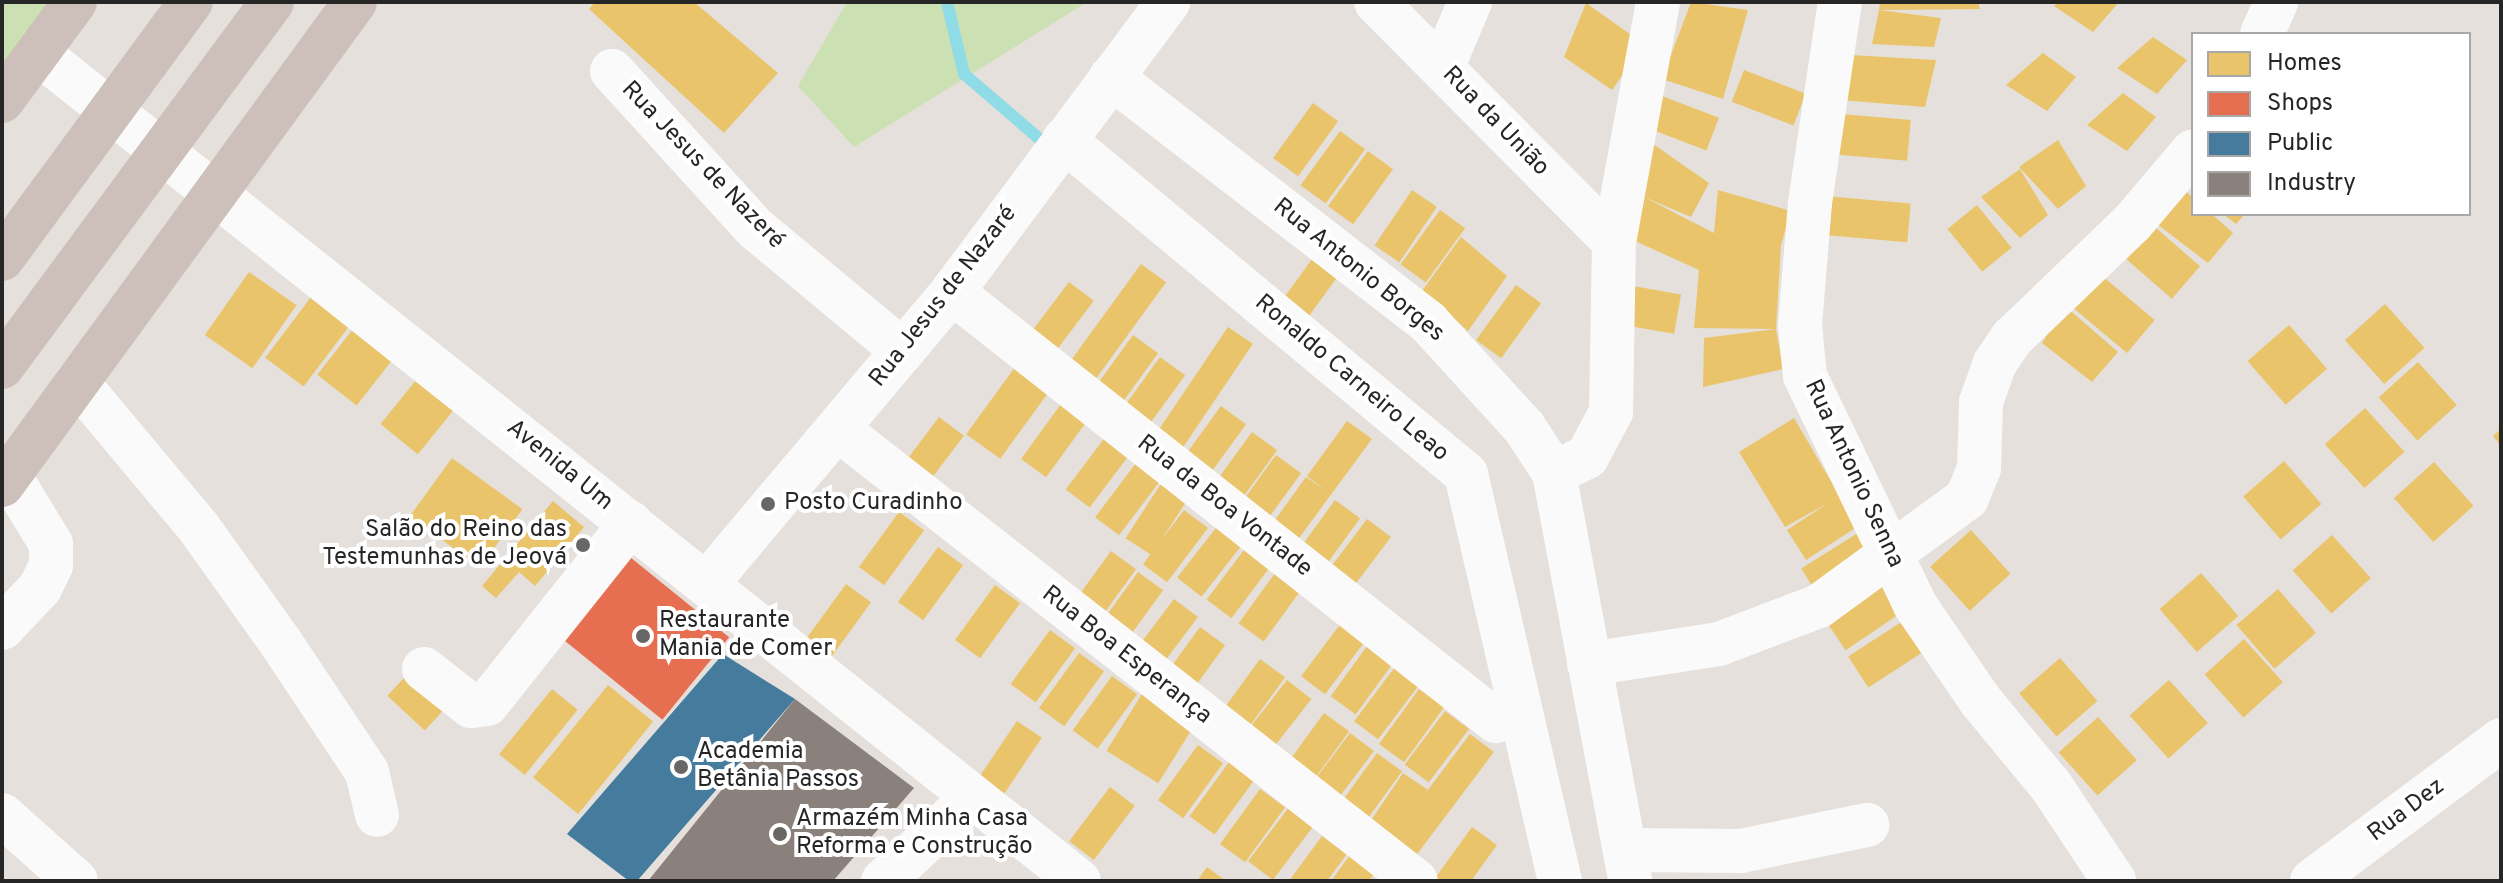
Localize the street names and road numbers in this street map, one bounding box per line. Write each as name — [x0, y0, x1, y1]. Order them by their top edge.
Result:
street label: Rua da União — [1436, 61, 1554, 183]
street label: Rua Jesus de Nazeré — [614, 76, 790, 256]
street label: Rua Antonio Borges — [1266, 193, 1450, 349]
street label: Rua Jesus de Nazaré — [864, 201, 1024, 393]
street label: Ronaldo Carneiro Leao — [1248, 289, 1454, 469]
street label: Rua Antonio Senna — [1797, 375, 1909, 573]
street label: Avenida Um — [500, 414, 618, 518]
street label: Rua da Boa Vontade — [1130, 429, 1318, 585]
street label: Rua Boa Esperança — [1035, 581, 1217, 731]
street label: Rua Dez — [2363, 773, 2451, 849]

